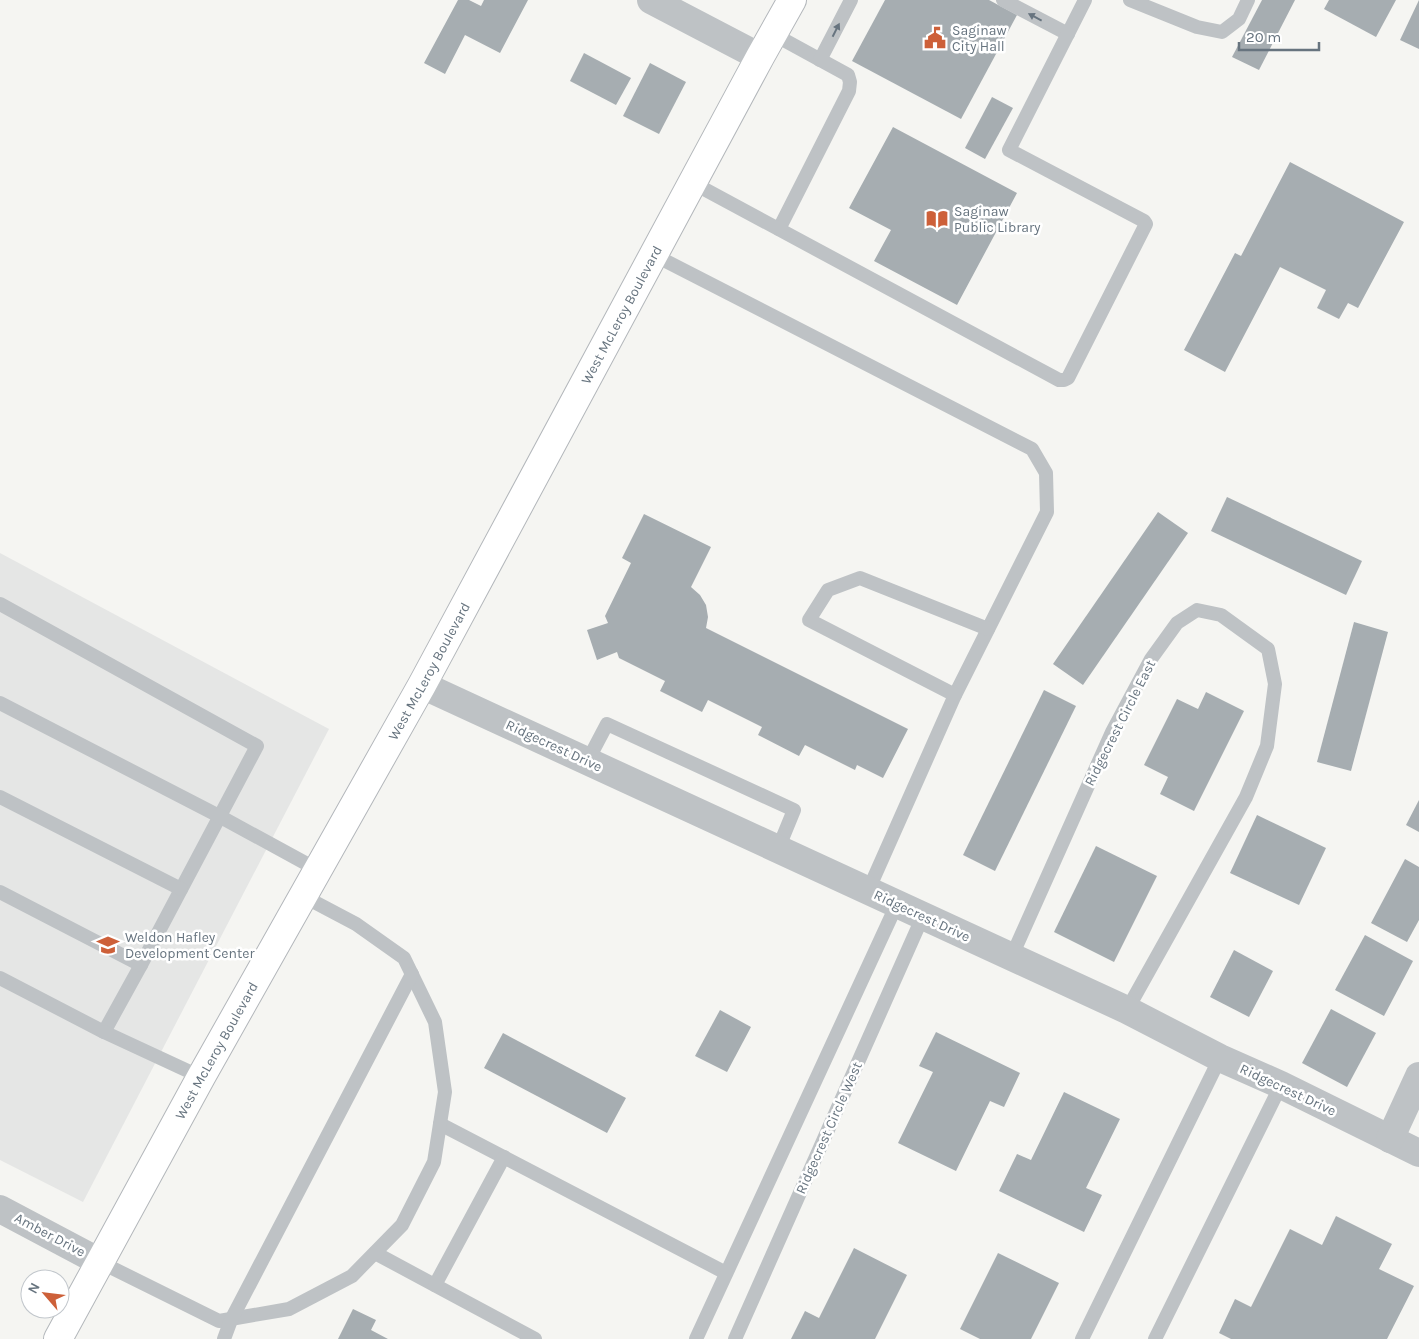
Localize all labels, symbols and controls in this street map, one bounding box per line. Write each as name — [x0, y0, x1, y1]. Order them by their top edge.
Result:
one-way arrow — [1028, 13, 1043, 21]
scale bar — [1239, 20, 1319, 52]
place label: Saginaw City Hall — [952, 22, 1007, 55]
one-way arrow — [832, 23, 840, 37]
public building icon: Saginaw City Hall — [922, 25, 948, 51]
text: 20 m — [1246, 28, 1281, 46]
place label: Saginaw Public Library — [954, 203, 1041, 236]
library icon: Saginaw Public Library — [924, 206, 950, 232]
street label: West McLeroy Boulevard — [577, 243, 665, 387]
street label: West McLeroy Boulevard — [384, 599, 474, 743]
street label: Ridgecrest Circle East — [1081, 657, 1159, 789]
street label: Ridgecrest Drive — [503, 716, 605, 776]
street label: Ridgecrest Drive — [871, 886, 973, 946]
place label: Weldon Hafley Development Center — [125, 929, 255, 962]
school or university icon: Weldon Hafley Development Center — [95, 932, 121, 958]
street label: West McLeroy Boulevard — [171, 979, 261, 1122]
street label: Ridgecrest Circle West — [792, 1059, 866, 1197]
street label: Ridgecrest Drive — [1237, 1060, 1339, 1120]
street label: Amber Drive — [12, 1209, 88, 1261]
north arrow — [20, 1269, 70, 1319]
text: N — [24, 1280, 44, 1297]

